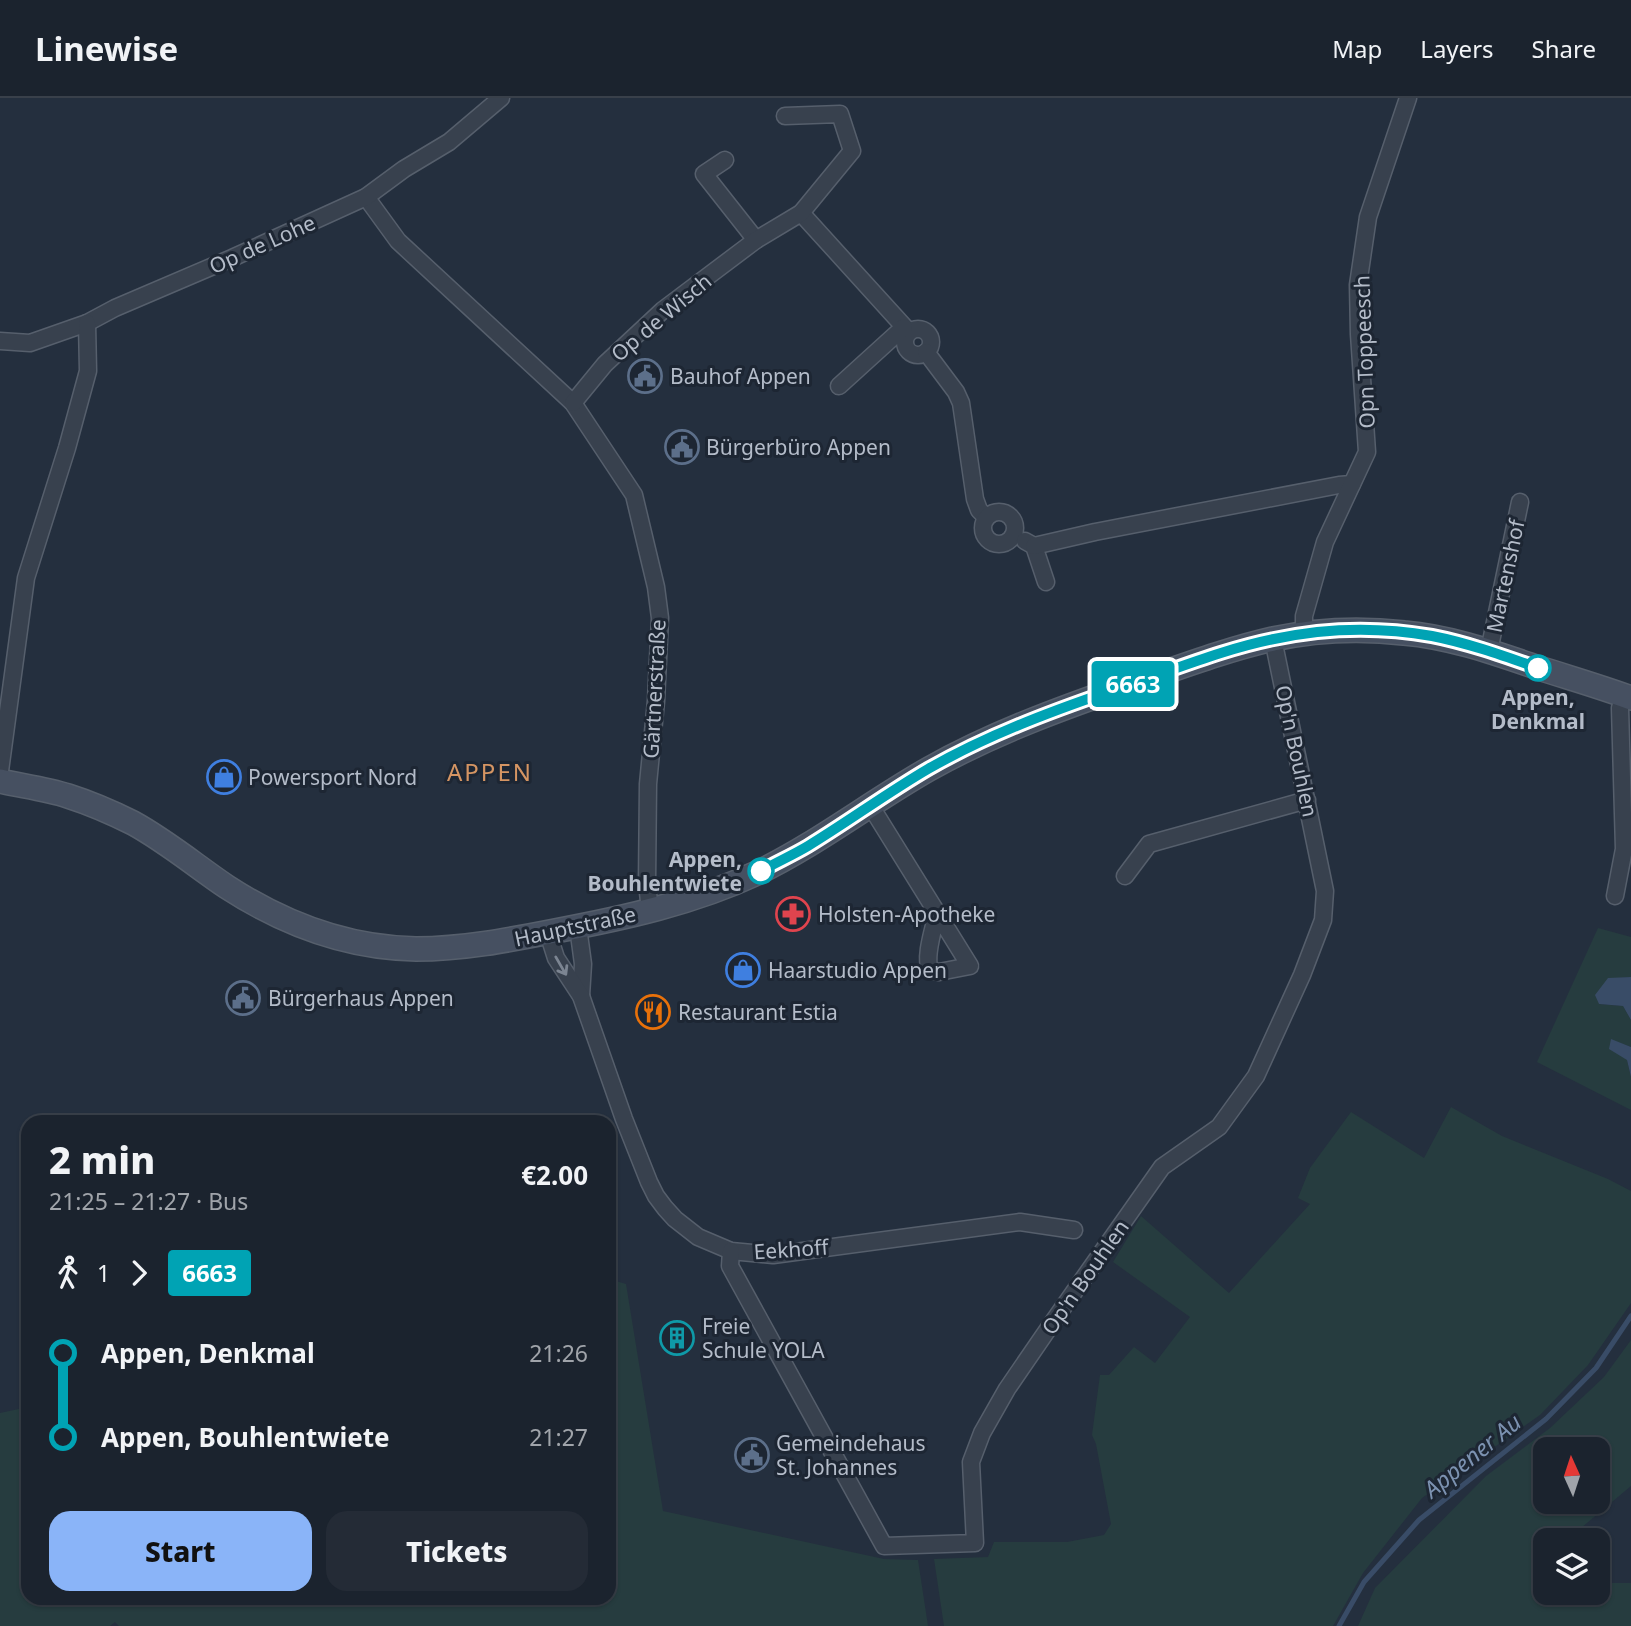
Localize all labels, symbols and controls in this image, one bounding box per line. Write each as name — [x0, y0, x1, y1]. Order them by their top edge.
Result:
text: Linewise — [35, 26, 178, 71]
text: Map — [1332, 32, 1382, 65]
text: Layers — [1420, 32, 1494, 65]
text: Share — [1532, 32, 1596, 65]
street label: Op de Lohe — [204, 208, 320, 280]
street label: Op de Wisch — [605, 267, 717, 367]
street label: Opn Toppeesch — [1347, 275, 1381, 429]
public building icon: Bauhof Appen — [626, 357, 664, 395]
place label: Bauhof Appen — [670, 362, 811, 390]
public building icon: Bürgerbüro Appen — [663, 428, 701, 466]
place label: Bürgerbüro Appen — [706, 433, 891, 461]
street label: Martenshof — [1479, 515, 1531, 635]
street label: Gärtnerstraße — [636, 619, 672, 759]
marker: Appen, Denkmal — [1525, 655, 1551, 681]
line badge: 6663 — [1084, 661, 1182, 707]
text: 6663 — [1106, 667, 1160, 700]
street label: Op'n Bouhlen — [1269, 682, 1325, 820]
place label: Appen, Denkmal — [1491, 683, 1585, 735]
district label: APPEN — [447, 755, 533, 788]
shop icon: Powersport Nord — [205, 758, 243, 796]
place label: Powersport Nord — [248, 763, 417, 791]
place label: Appen, Bouhlentwiete — [588, 845, 742, 897]
marker: Appen, Bouhlentwiete — [748, 858, 774, 884]
pharmacy icon: Holsten-Apotheke — [774, 895, 812, 933]
street label: Hauptstraße — [512, 899, 638, 953]
place label: Holsten-Apotheke — [818, 900, 995, 928]
shop icon: Haarstudio Appen — [724, 951, 762, 989]
one-way arrow — [554, 955, 568, 975]
place label: Haarstudio Appen — [768, 956, 947, 984]
public building icon: Bürgerhaus Appen — [224, 979, 262, 1017]
place label: Bürgerhaus Appen — [268, 984, 454, 1012]
restaurant icon: Restaurant Estia — [634, 993, 672, 1031]
place label: Restaurant Estia — [678, 998, 838, 1026]
text: 2 min — [49, 1133, 155, 1185]
text: €2.00 — [521, 1157, 588, 1193]
text: 21:25 – 21:27 · Bus — [49, 1185, 248, 1217]
street label: Op'n Bouhlen — [1035, 1214, 1135, 1340]
street label: Eekhoff — [753, 1232, 831, 1266]
icon: walk — [49, 1254, 87, 1292]
icon: forward — [120, 1254, 158, 1292]
text: 6663 — [182, 1256, 237, 1289]
text: 1 — [97, 1257, 110, 1289]
place label: Freie Schule YOLA — [702, 1312, 825, 1364]
building icon: Freie Schule YOLA — [658, 1319, 696, 1357]
text: Appen, Denkmal — [101, 1335, 315, 1371]
text: 21:26 — [529, 1337, 588, 1369]
water label: Appener Au — [1415, 1406, 1528, 1506]
text: Appen, Bouhlentwiete — [101, 1419, 390, 1455]
text: 21:27 — [529, 1421, 588, 1453]
place label: Gemeindehaus St. Johannes — [776, 1429, 926, 1481]
public building icon: Gemeindehaus St. Johannes — [733, 1436, 771, 1474]
north arrow — [1533, 1437, 1610, 1514]
map controls — [1533, 1437, 1610, 1605]
button: Start — [49, 1511, 312, 1591]
button: Tickets — [326, 1511, 588, 1591]
button: layers — [1533, 1528, 1610, 1605]

